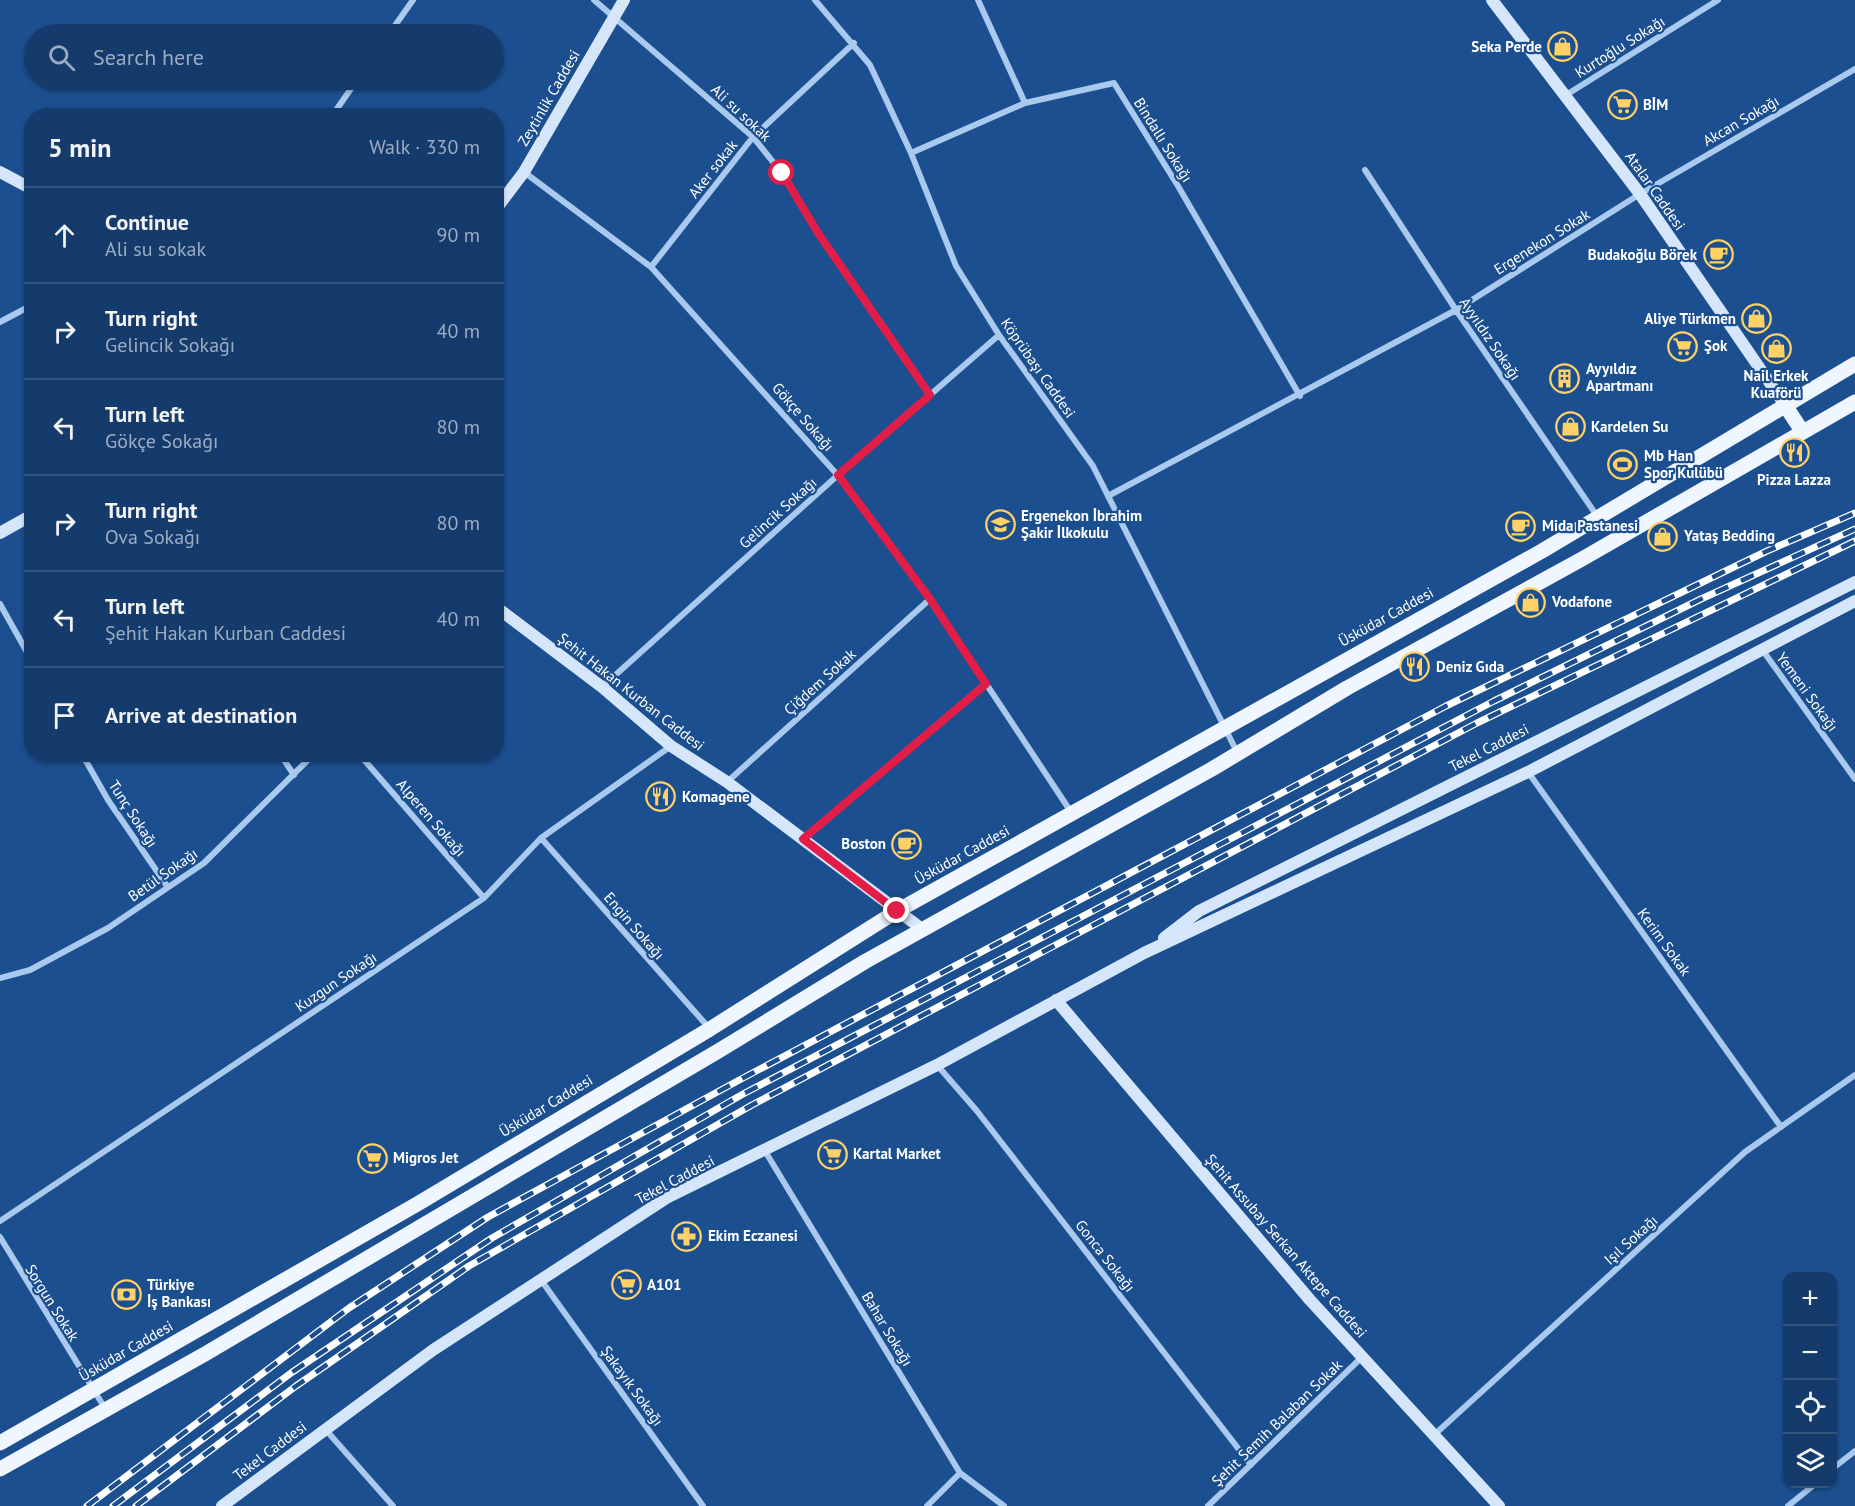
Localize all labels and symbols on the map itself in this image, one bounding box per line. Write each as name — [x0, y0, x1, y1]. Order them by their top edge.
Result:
street label: Kurtoğlu Sokağı — [1571, 11, 1668, 82]
shop icon: Seka Perde — [1547, 31, 1579, 63]
place label: Seka Perde — [1471, 37, 1542, 56]
street label: Zeytinlik Caddesi — [513, 46, 584, 149]
street label: Ali su sokak — [707, 80, 776, 146]
supermarket icon: BİM — [1606, 89, 1638, 121]
street label: Akcan Sokağı — [1699, 91, 1782, 150]
street label: Bindallı Sokağı — [1130, 94, 1197, 185]
place label: BİM — [1643, 95, 1668, 114]
street label: Aker sokak — [684, 135, 742, 202]
street label: Atalar Caddesi — [1621, 148, 1690, 234]
route start — [768, 159, 794, 185]
street label: Ergenekon Sokak — [1490, 204, 1594, 279]
cafe icon: Budakoğlu Börek — [1702, 239, 1734, 271]
place label: Budakoğlu Börek — [1588, 245, 1698, 264]
street label: Ayyıldız Sokağı — [1456, 294, 1525, 384]
shop icon: Aliye Türkmen — [1741, 303, 1773, 335]
place label: Aliye Türkmen — [1644, 309, 1736, 328]
street label: Köprübaşı Caddesi — [997, 314, 1080, 421]
supermarket icon: Şok — [1667, 330, 1699, 362]
shop icon: Nail Erkek Kuaförü — [1760, 333, 1792, 365]
place label: Şok — [1704, 336, 1728, 355]
place label: Ayyıldız Apartmanı — [1586, 359, 1653, 395]
building icon: Ayyıldız Apartmanı — [1549, 362, 1581, 394]
place label: Nail Erkek Kuaförü — [1744, 366, 1809, 402]
street label: Gökçe Sokağı — [768, 378, 838, 455]
shop icon: Kardelen Su — [1554, 411, 1586, 443]
place label: Kardelen Su — [1591, 417, 1668, 436]
restaurant icon: Pizza Lazza — [1778, 437, 1810, 469]
place label: Mb Han Spor Kulübü — [1644, 446, 1723, 482]
sports icon: Mb Han Spor Kulübü — [1607, 449, 1639, 481]
place label: Pizza Lazza — [1757, 470, 1831, 489]
street label: Gelincik Sokağı — [735, 473, 820, 552]
place label: Ergenekon İbrahim Şakir İlkokulu — [1021, 506, 1142, 542]
school or university icon: Ergenekon İbrahim Şakir İlkokulu — [984, 509, 1016, 541]
cafe icon: Mida Pastanesi — [1505, 510, 1537, 542]
place label: Mida Pastanesi — [1542, 516, 1638, 535]
shop icon: Yataş Bedding — [1647, 520, 1679, 552]
place label: Yataş Bedding — [1683, 526, 1775, 545]
street label: Üsküdar Caddesi — [1335, 583, 1437, 651]
shop icon: Vodafone — [1515, 586, 1547, 618]
place label: Vodafone — [1551, 592, 1612, 611]
street label: Şehit Hakan Kurban Caddesi — [554, 628, 708, 755]
street label: Çiğdem Sokak — [780, 644, 860, 719]
street label: Yemeni Sokağı — [1772, 648, 1843, 735]
restaurant icon: Deniz Gıda — [1399, 651, 1431, 683]
place label: Deniz Gıda — [1436, 657, 1504, 676]
street label: Tekel Caddesi — [1446, 719, 1532, 776]
street label: Alperen Sokağı — [393, 775, 470, 860]
street label: Tunç Sokağı — [105, 777, 162, 851]
restaurant icon: Komagene — [645, 781, 677, 813]
place label: Komagene — [682, 787, 750, 806]
street label: Üsküdar Caddesi — [911, 821, 1013, 889]
cafe icon: Boston — [891, 828, 923, 860]
place label: Boston — [841, 834, 886, 853]
street label: Betül Sokağı — [124, 844, 201, 905]
street label: Engin Sokağı — [600, 888, 669, 963]
route end — [883, 897, 909, 923]
street label: Kerim Sokak — [1633, 904, 1696, 980]
street label: Kuzgun Sokağı — [291, 947, 380, 1016]
street label: Üsküdar Caddesi — [495, 1070, 596, 1141]
supermarket icon: Kartal Market — [816, 1138, 848, 1170]
supermarket icon: Migros Jet — [356, 1142, 388, 1174]
place label: Kartal Market — [853, 1144, 942, 1163]
place label: Migros Jet — [393, 1148, 459, 1167]
street label: Şehit Assubay Serkan Aktepe Caddesi — [1201, 1150, 1371, 1341]
street label: Tekel Caddesi — [632, 1151, 718, 1208]
street label: Işıl Sokağı — [1600, 1211, 1661, 1269]
street label: Gonca Sokağı — [1071, 1216, 1139, 1296]
pharmacy icon: Ekim Eczanesi — [671, 1220, 703, 1252]
place label: Ekim Eczanesi — [708, 1226, 798, 1245]
street label: Sorgun Sokak — [21, 1261, 84, 1345]
supermarket icon: A101 — [610, 1269, 642, 1301]
place label: Türkiye İş Bankası — [147, 1275, 211, 1311]
place label: A101 — [647, 1275, 682, 1294]
bank icon: Türkiye İş Bankası — [110, 1278, 142, 1310]
street label: Bahar Sokağı — [858, 1288, 917, 1369]
street label: Üsküdar Caddesi — [75, 1316, 176, 1385]
street label: Şakayık Sokağı — [597, 1342, 668, 1430]
street label: Şehit Semih Balaban Sokak — [1207, 1355, 1347, 1490]
street label: Tekel Caddesi — [229, 1417, 310, 1484]

